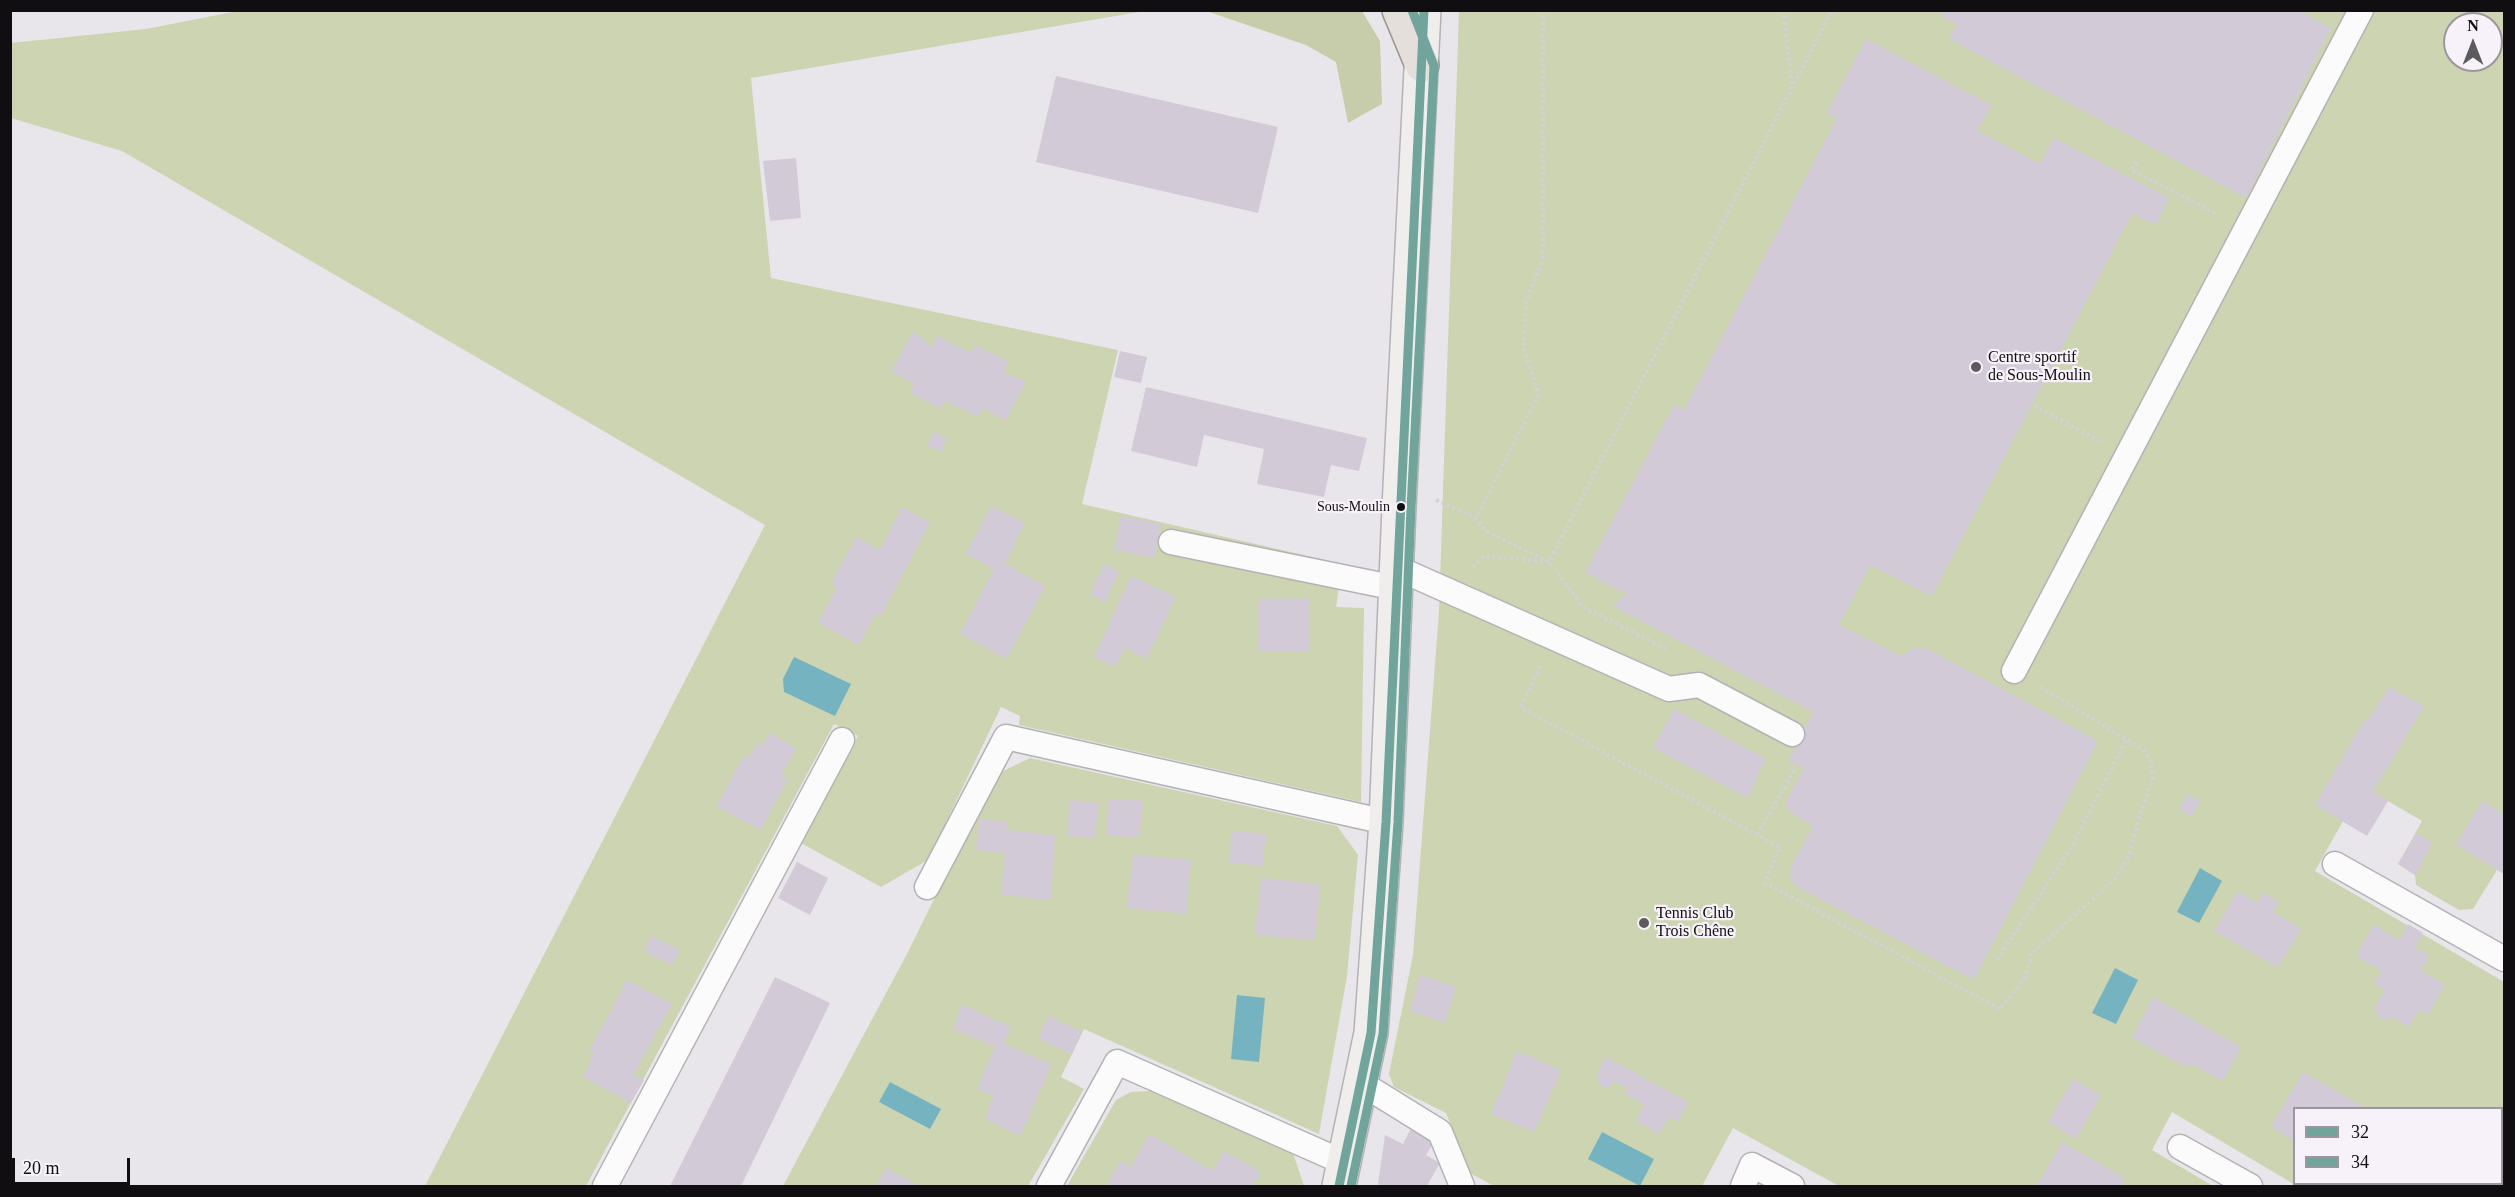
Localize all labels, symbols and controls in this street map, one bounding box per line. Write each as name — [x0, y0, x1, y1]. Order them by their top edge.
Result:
north arrow — [2443, 12, 2503, 72]
text: N — [2467, 17, 2479, 34]
place label: Centre sportif de Sous-Moulin — [1988, 348, 2091, 386]
marker: Centre sportif de Sous-Moulin — [1969, 360, 1983, 374]
place label: Sous-Moulin — [1317, 499, 1390, 515]
marker: Sous-Moulin — [1395, 501, 1407, 513]
place label: Tennis Club Trois Chêne — [1656, 904, 1734, 942]
marker: Tennis Club Trois Chêne — [1637, 916, 1651, 930]
legend — [2293, 1107, 2503, 1185]
text: 32 — [2351, 1122, 2369, 1142]
scale bar — [15, 1146, 134, 1184]
text: 34 — [2351, 1152, 2369, 1172]
text: 20 m — [23, 1158, 60, 1178]

